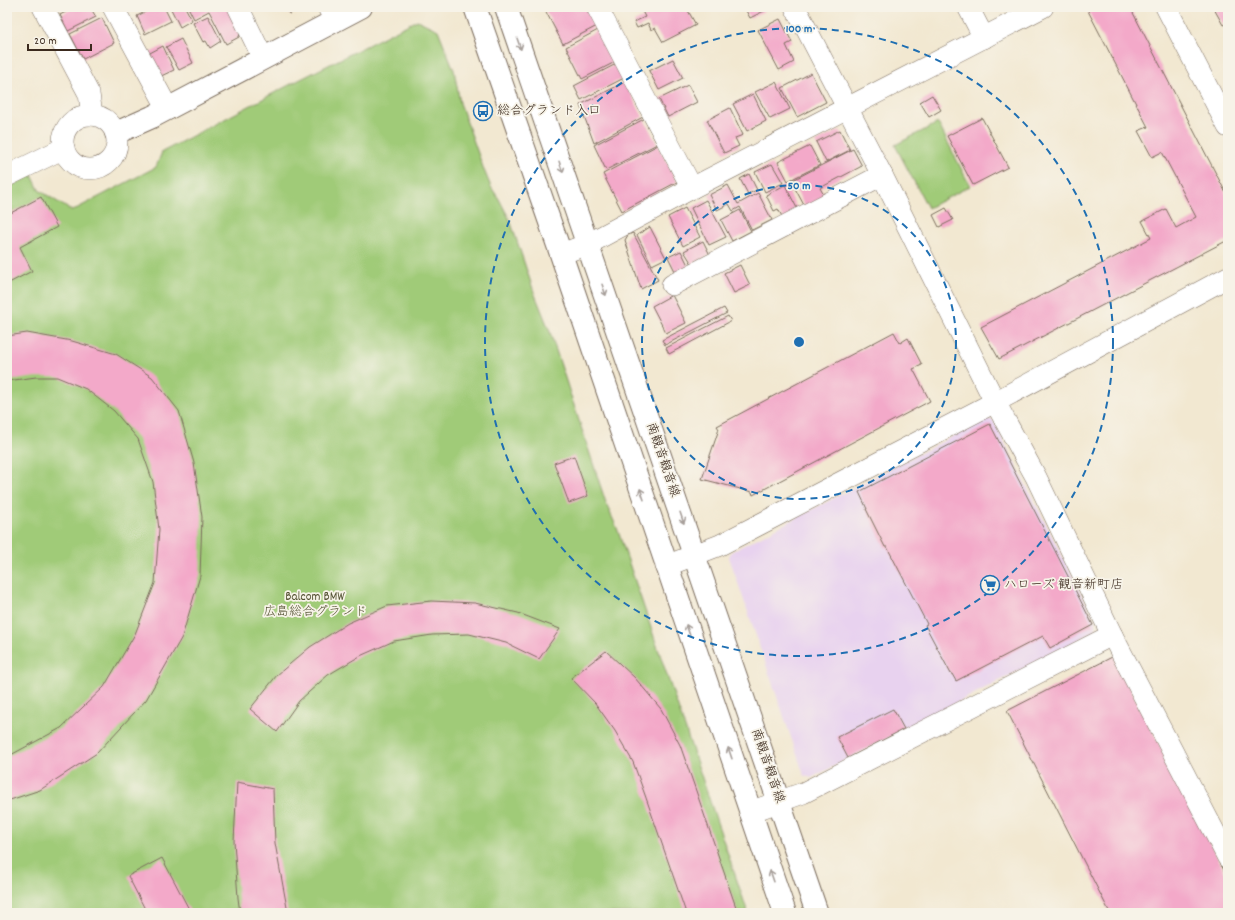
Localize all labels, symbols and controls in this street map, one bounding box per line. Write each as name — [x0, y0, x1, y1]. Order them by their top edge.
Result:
text: 100 m — [786, 21, 812, 38]
scale bar — [28, 26, 91, 52]
text: 20 m — [34, 33, 57, 50]
one-way arrow — [515, 37, 523, 49]
bus stop icon: 総合グランド入口 — [472, 100, 494, 122]
place label: 総合グランド入口 — [497, 102, 601, 121]
one-way arrow — [558, 160, 566, 172]
text: 50 m — [787, 178, 811, 195]
one-way arrow — [600, 283, 608, 295]
centre of rings — [792, 335, 806, 349]
street label: 南観音観音線 — [640, 420, 684, 501]
one-way arrow — [638, 487, 645, 500]
one-way arrow — [679, 512, 686, 525]
supermarket icon: ハローズ 観音新町店 — [979, 574, 1001, 596]
place label: ハローズ 観音新町店 — [1004, 576, 1123, 595]
park label: Balcom BMW 広島総合グランド — [263, 588, 367, 622]
one-way arrow — [684, 624, 691, 637]
street label: 南観音観音線 — [745, 726, 789, 807]
one-way arrow — [726, 747, 733, 760]
one-way arrow — [768, 870, 775, 883]

